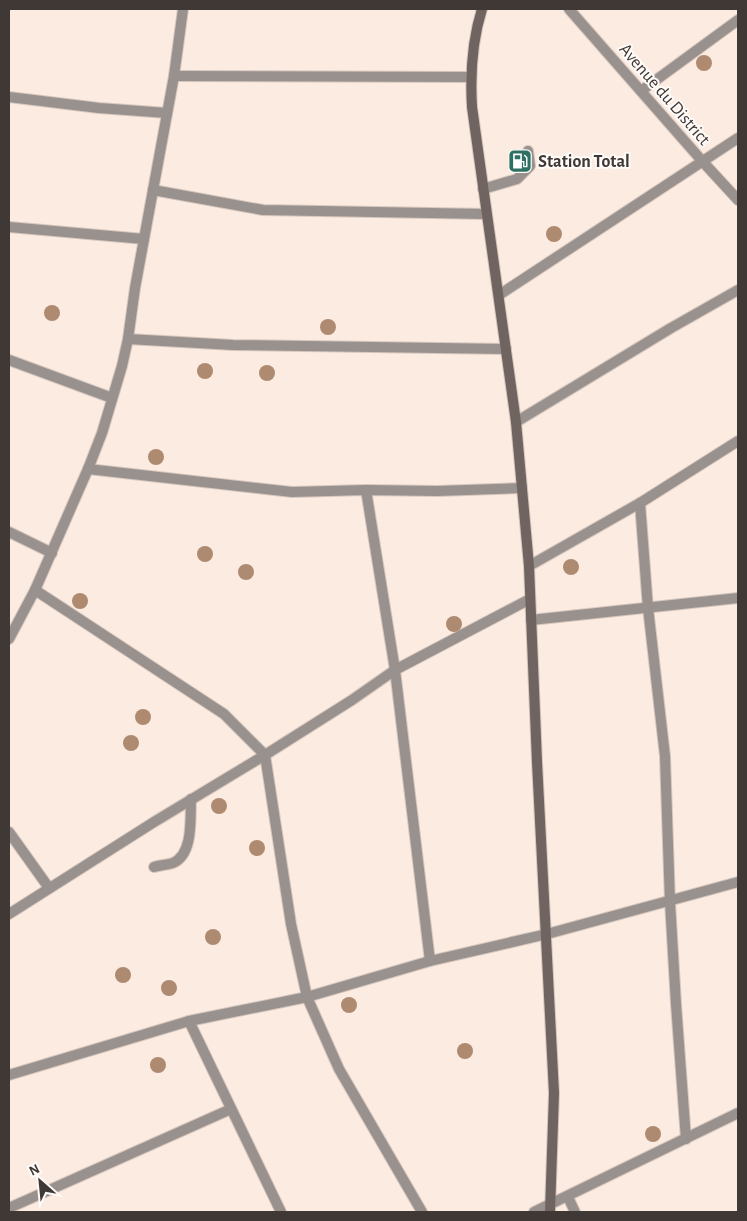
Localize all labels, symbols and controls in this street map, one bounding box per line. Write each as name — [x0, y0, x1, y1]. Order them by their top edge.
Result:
street label: Avenue du District — [615, 40, 713, 149]
fuel station icon: Station Total — [507, 148, 533, 174]
place label: Station Total — [538, 153, 630, 171]
north arrow — [15, 1156, 65, 1206]
text: N — [27, 1162, 42, 1179]

